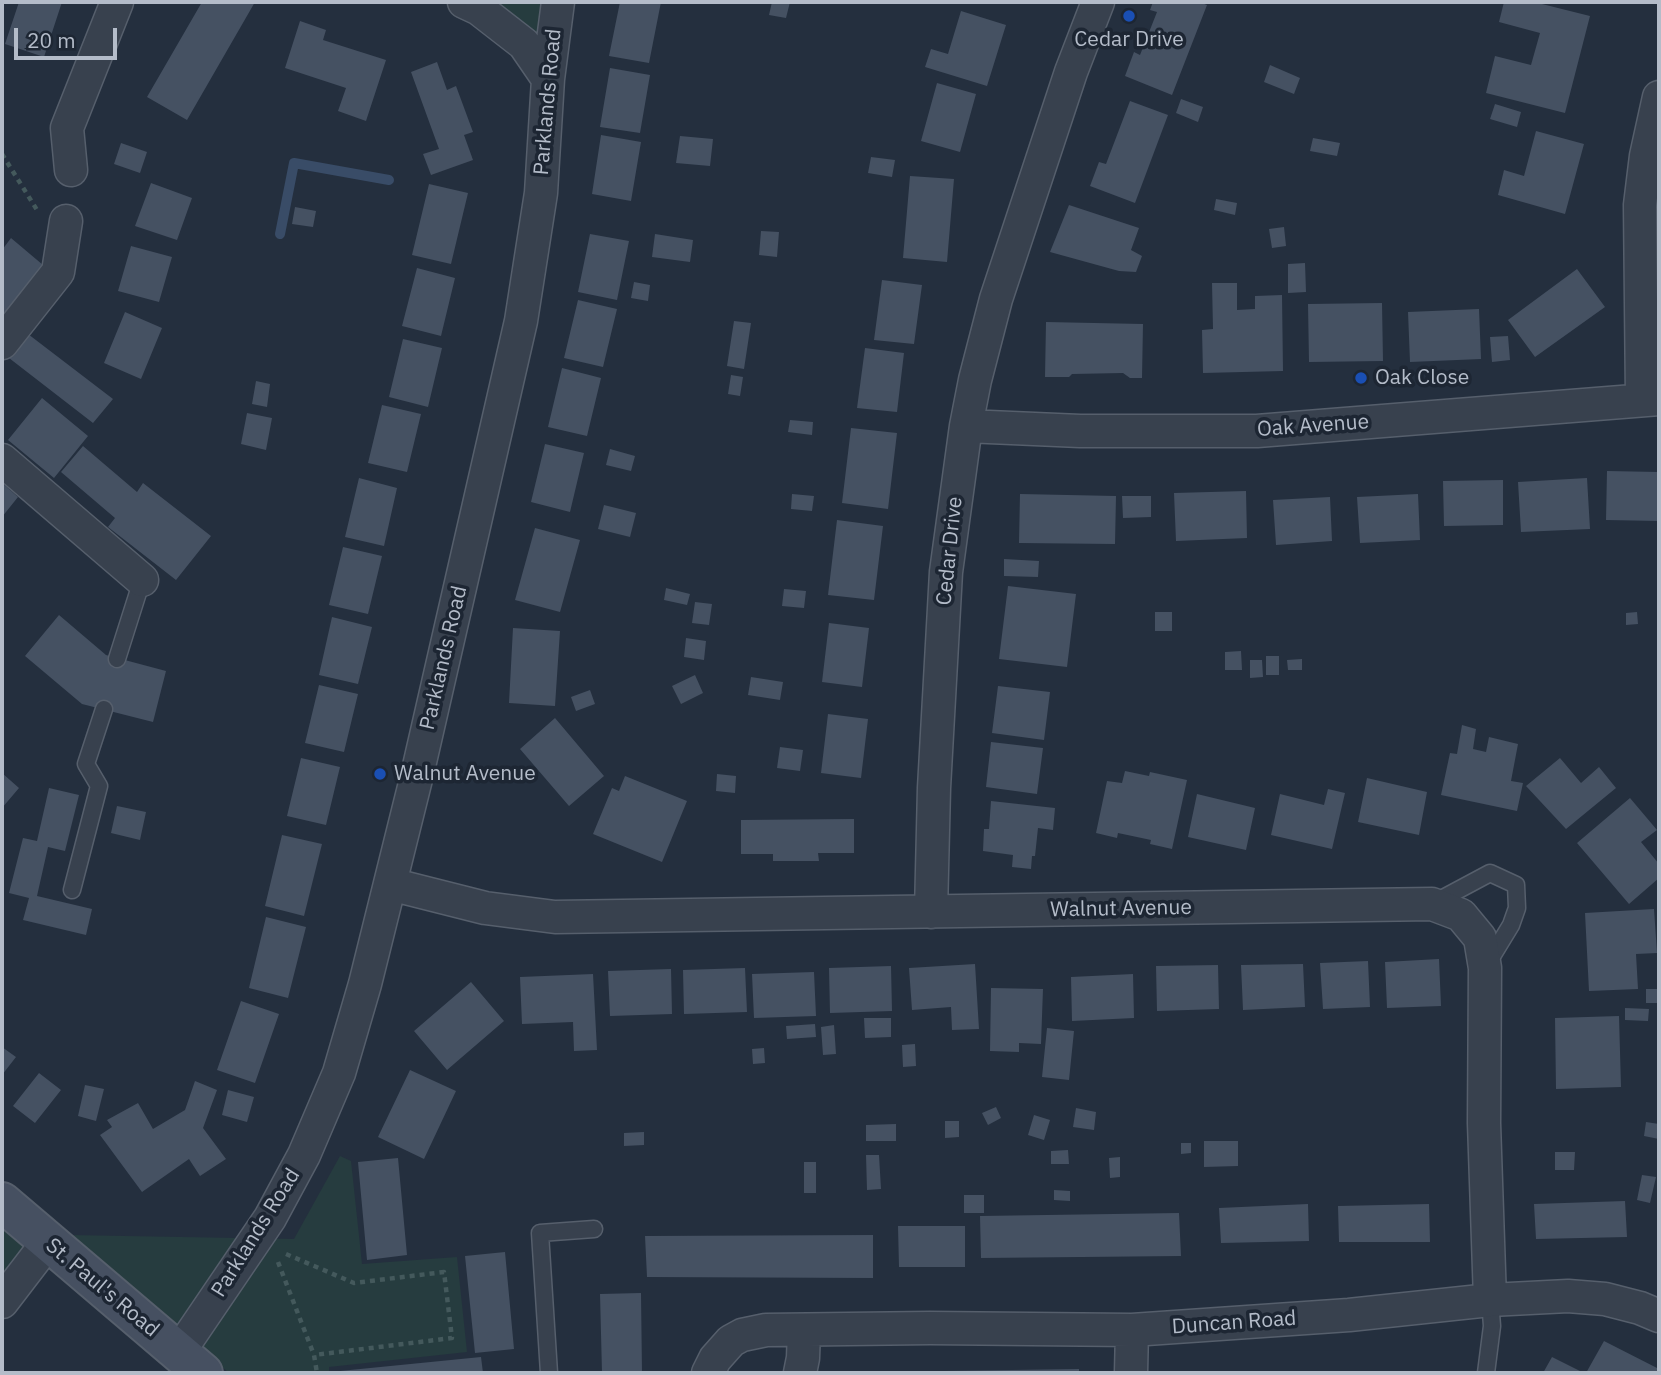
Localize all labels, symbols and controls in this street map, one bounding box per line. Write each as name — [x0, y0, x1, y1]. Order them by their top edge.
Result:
marker: Cedar Drive — [1121, 8, 1137, 24]
scale bar — [18, 14, 121, 58]
text: 20 m — [27, 26, 76, 54]
place label: Cedar Drive — [1074, 27, 1184, 53]
street label: Parklands Road — [529, 28, 567, 176]
place label: Oak Close — [1375, 365, 1469, 391]
marker: Oak Close — [1353, 370, 1369, 386]
street label: Oak Avenue — [1256, 410, 1370, 442]
street label: Cedar Drive — [932, 495, 968, 607]
street label: Parklands Road — [415, 584, 473, 732]
place label: Walnut Avenue — [394, 761, 536, 787]
marker: Walnut Avenue — [372, 766, 388, 782]
street label: Walnut Avenue — [1050, 895, 1192, 923]
street label: Parklands Road — [206, 1164, 306, 1302]
street label: St. Paul's Road — [40, 1233, 164, 1343]
street label: Duncan Road — [1171, 1306, 1297, 1340]

